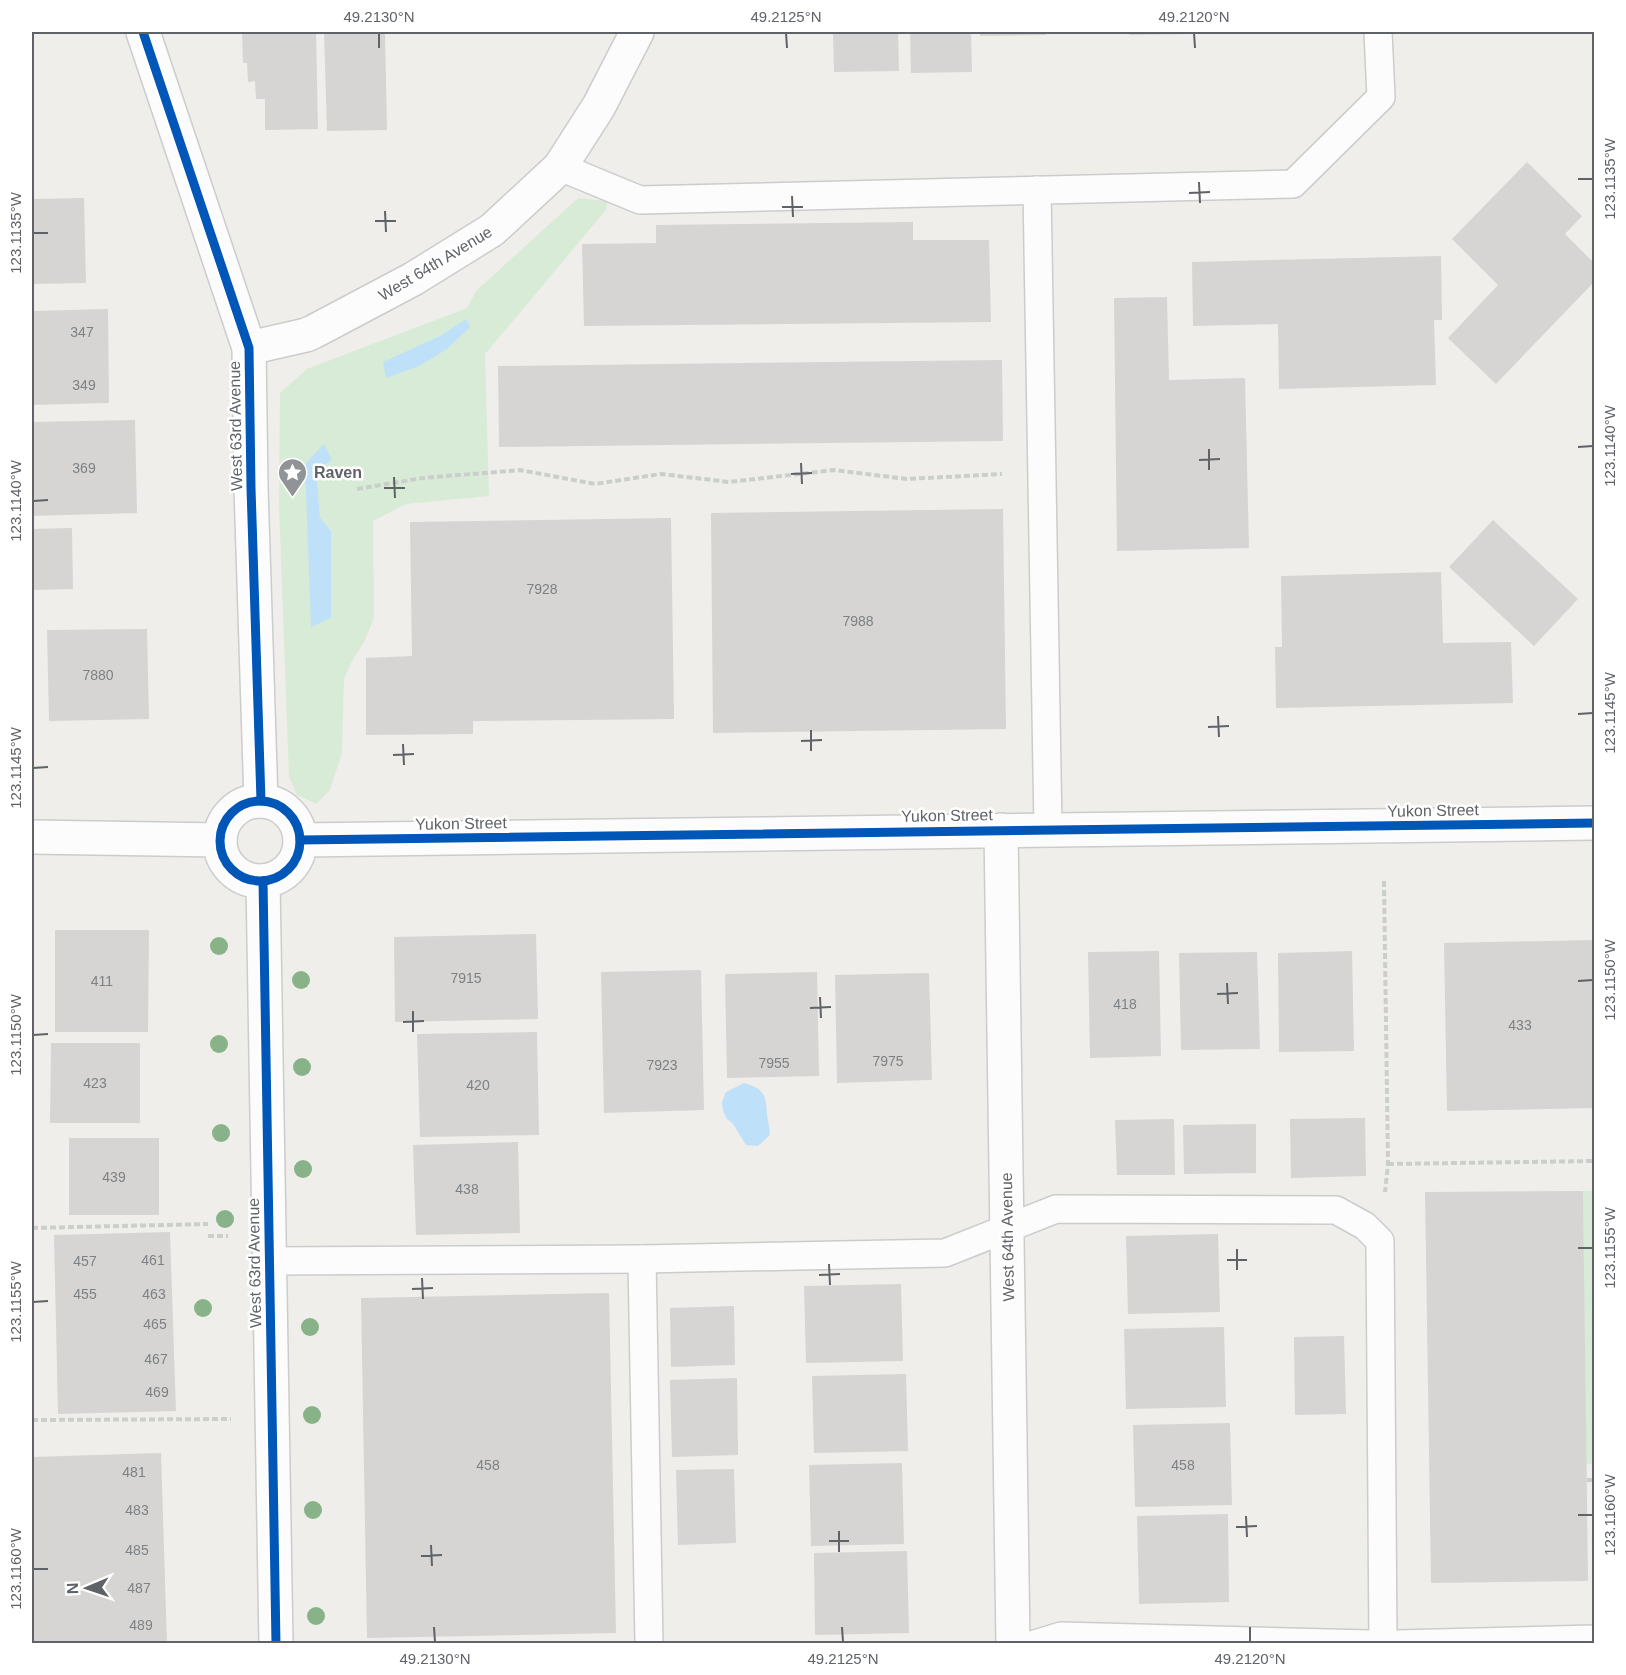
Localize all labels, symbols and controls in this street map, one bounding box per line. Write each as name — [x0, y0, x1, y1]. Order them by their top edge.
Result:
text: 49.2130°N — [343, 8, 415, 25]
text: 49.2125°N — [750, 8, 822, 25]
text: 49.2120°N — [1158, 8, 1230, 25]
text: 123.1135°W — [1601, 137, 1618, 220]
text: 123.1135°W — [7, 191, 24, 274]
street label: West 64th Avenue — [375, 223, 495, 304]
house number: 347 — [70, 324, 94, 340]
street label: West 63rd Avenue — [226, 361, 245, 491]
house number: 349 — [72, 377, 96, 393]
text: 123.1140°W — [1601, 404, 1618, 487]
place icon: Raven — [277, 456, 309, 498]
text: 123.1140°W — [7, 459, 24, 542]
house number: 369 — [72, 460, 96, 476]
place label: Raven — [314, 464, 362, 481]
house number: 7928 — [526, 581, 558, 597]
house number: 7988 — [842, 613, 874, 629]
house number: 7880 — [82, 667, 114, 683]
text: 123.1145°W — [1601, 671, 1618, 754]
text: 123.1145°W — [7, 726, 24, 809]
street label: Yukon Street — [1387, 801, 1480, 820]
street label: Yukon Street — [901, 806, 994, 825]
street label: Yukon Street — [415, 814, 508, 833]
text: 123.1150°W — [1601, 938, 1618, 1021]
house number: 7915 — [450, 970, 482, 986]
house number: 411 — [91, 973, 113, 989]
text: 123.1150°W — [7, 993, 24, 1076]
house number: 418 — [1113, 996, 1137, 1012]
house number: 433 — [1508, 1017, 1532, 1033]
house number: 7975 — [872, 1053, 904, 1069]
house number: 7955 — [758, 1055, 790, 1071]
house number: 7923 — [646, 1057, 678, 1073]
house number: 423 — [83, 1075, 107, 1091]
house number: 420 — [466, 1077, 490, 1093]
house number: 439 — [102, 1169, 126, 1185]
street label: West 64th Avenue — [998, 1172, 1017, 1302]
house number: 438 — [455, 1181, 479, 1197]
street label: West 63rd Avenue — [245, 1198, 264, 1328]
text: 123.1155°W — [1601, 1206, 1618, 1289]
house number: 461 — [141, 1252, 165, 1268]
house number: 457 — [73, 1253, 97, 1269]
text: 123.1155°W — [7, 1260, 24, 1343]
house number: 455 — [73, 1286, 97, 1302]
house number: 463 — [142, 1286, 166, 1302]
house number: 465 — [143, 1316, 167, 1332]
house number: 467 — [144, 1351, 168, 1367]
house number: 469 — [145, 1384, 169, 1400]
house number: 458 — [476, 1457, 500, 1473]
house number: 458 — [1171, 1457, 1195, 1473]
house number: 481 — [122, 1464, 146, 1480]
text: 123.1160°W — [1601, 1473, 1618, 1556]
house number: 483 — [125, 1502, 149, 1518]
text: 123.1160°W — [7, 1527, 24, 1610]
house number: 485 — [125, 1542, 149, 1558]
north arrow — [57, 1558, 117, 1618]
house number: 487 — [127, 1580, 151, 1596]
text: N — [64, 1582, 81, 1595]
house number: 489 — [129, 1617, 153, 1633]
text: 49.2130°N — [399, 1650, 471, 1667]
text: 49.2125°N — [807, 1650, 879, 1667]
text: 49.2120°N — [1214, 1650, 1286, 1667]

